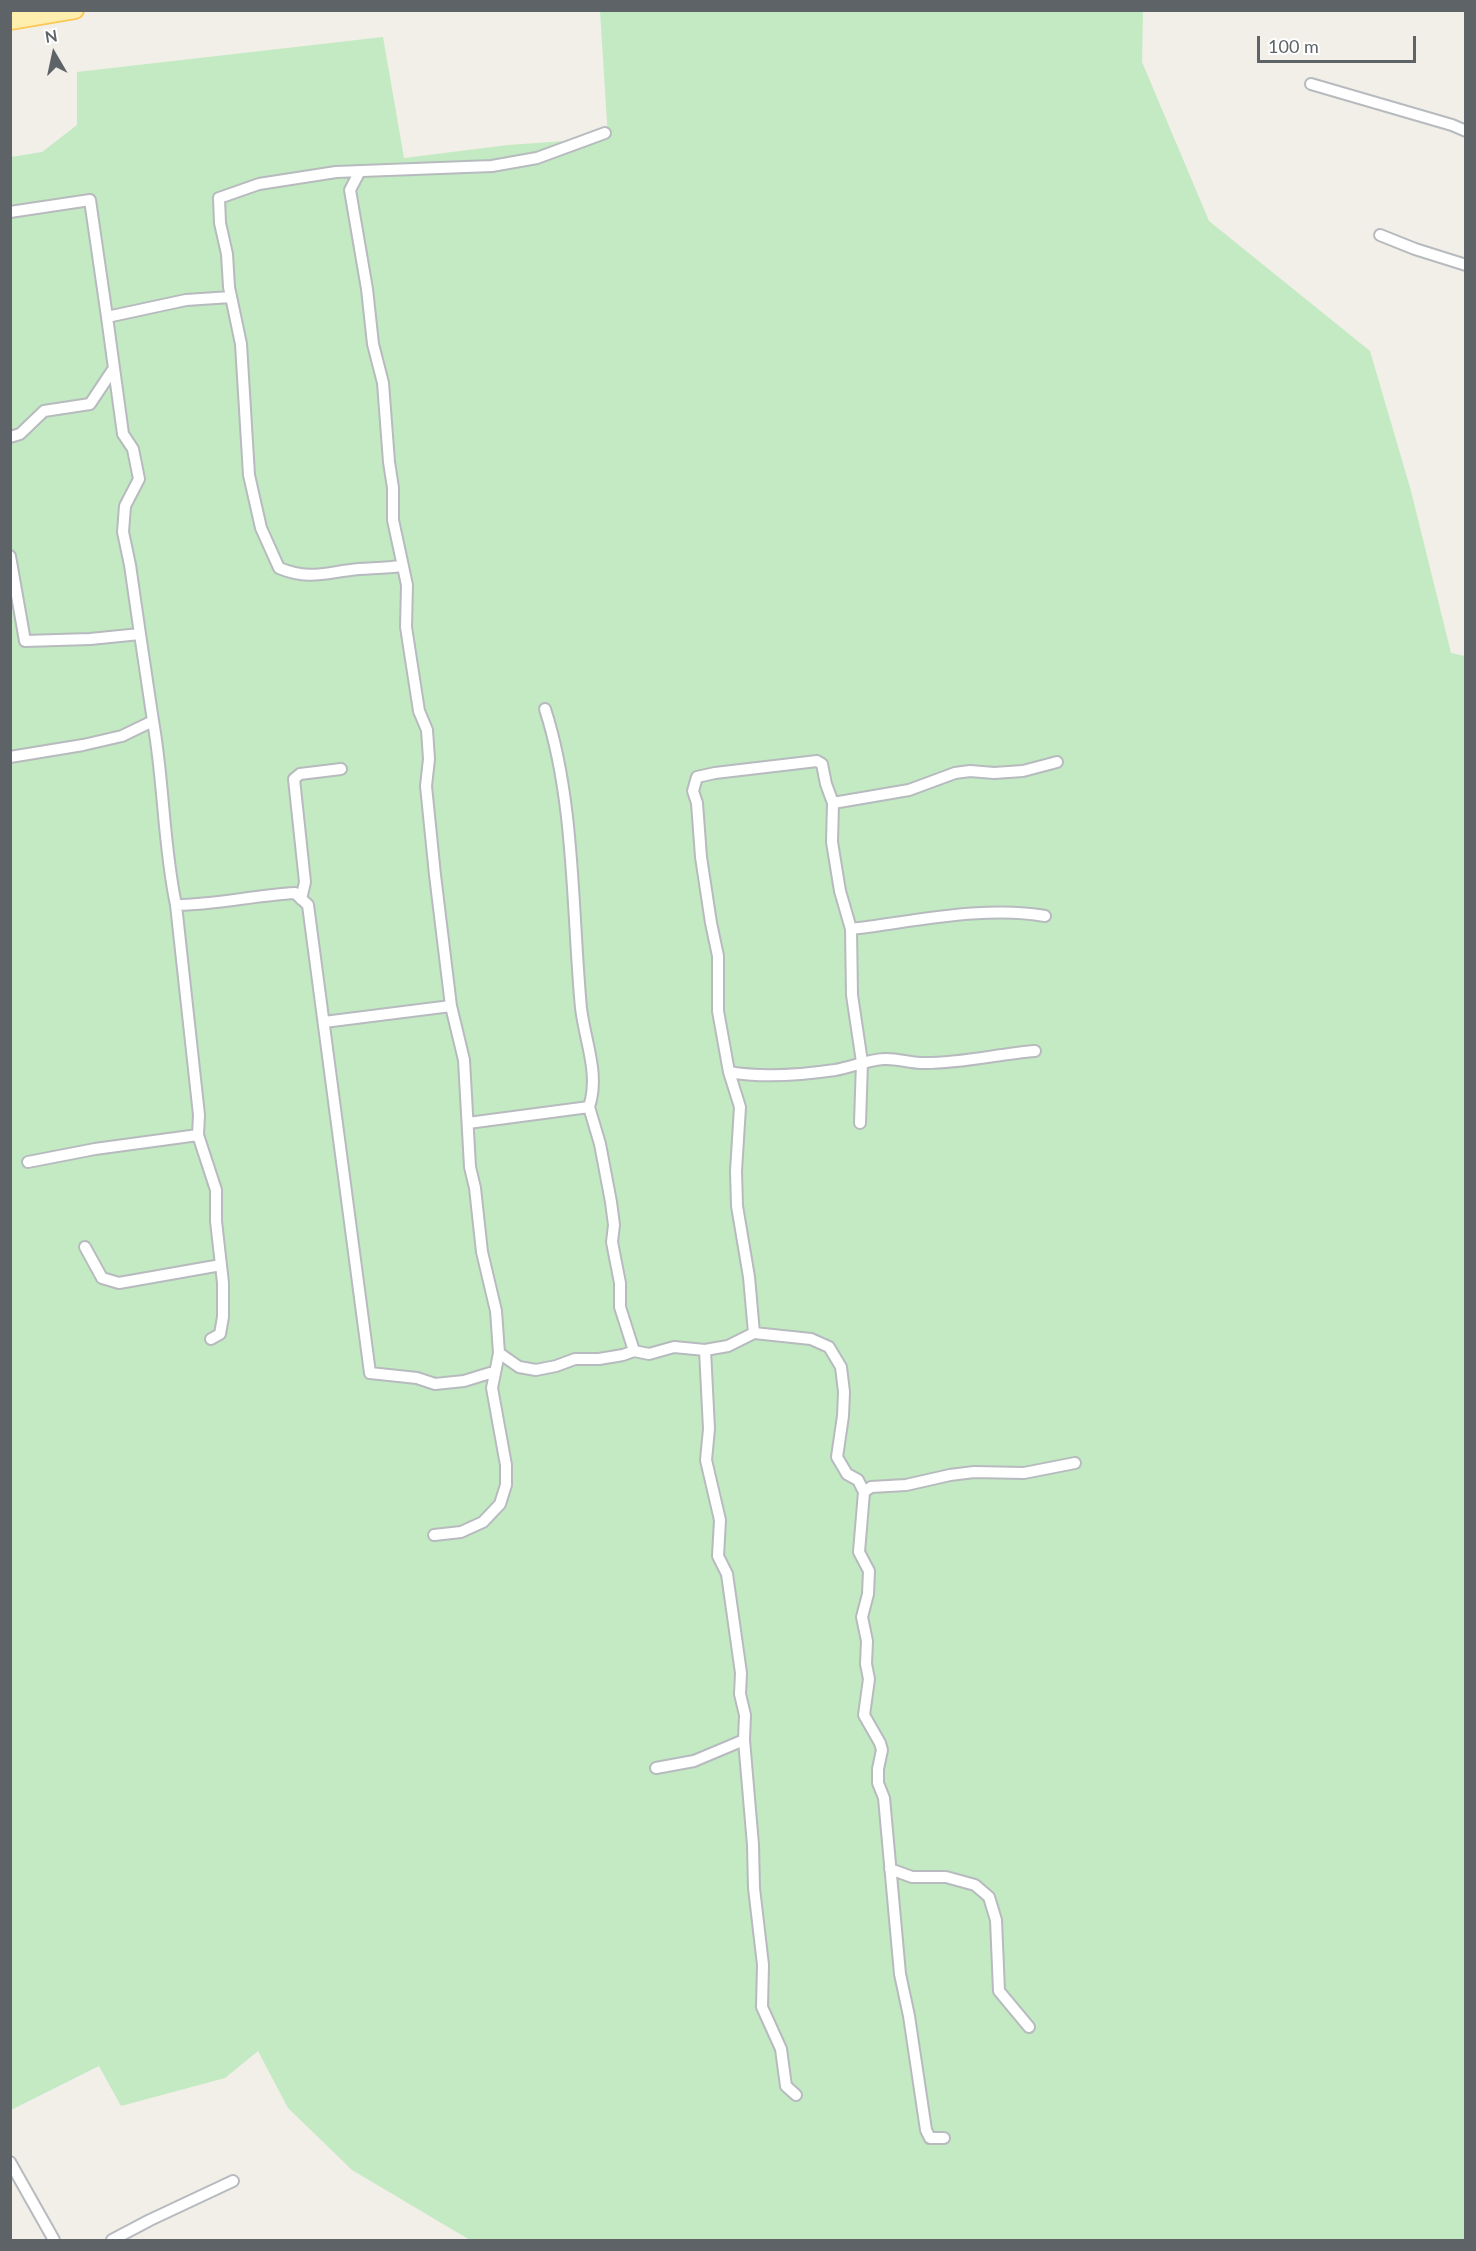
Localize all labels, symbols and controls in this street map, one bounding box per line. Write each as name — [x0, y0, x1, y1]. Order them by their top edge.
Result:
north arrow — [24, 24, 84, 84]
scale bar — [1260, 24, 1419, 62]
text: N — [44, 25, 59, 46]
text: 100 m — [1268, 35, 1319, 57]

